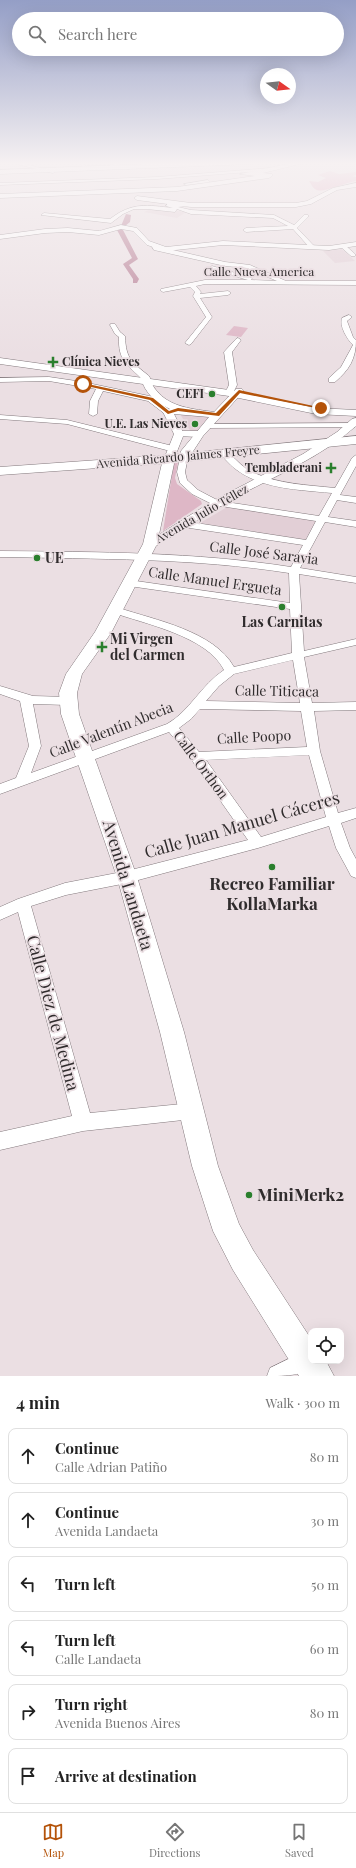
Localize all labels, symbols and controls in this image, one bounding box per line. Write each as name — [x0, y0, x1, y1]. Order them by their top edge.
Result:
search box — [12, 12, 344, 56]
icon: search — [26, 23, 48, 45]
text: Search here — [58, 24, 137, 44]
north arrow — [260, 68, 296, 104]
street label: Calle Nueva America — [204, 263, 314, 279]
place label: Clínica Nieves — [62, 353, 140, 369]
marker: Clínica Nieves — [47, 356, 59, 368]
route start — [74, 375, 92, 393]
place label: CEFI — [176, 385, 204, 401]
marker: CEFI — [207, 389, 217, 399]
route end — [312, 399, 330, 417]
place label: U.E. Las Nieves — [104, 415, 187, 431]
marker: U.E. Las Nieves — [190, 419, 200, 429]
street label: Avenida Ricardo Jaimes Freyre — [95, 441, 260, 471]
place label: Tembladerani — [245, 459, 322, 475]
marker: Tembladerani — [325, 462, 337, 474]
street label: Avenida Julio Téllez — [151, 480, 251, 547]
street label: Calle José Saravia — [209, 536, 320, 569]
place label: UE — [45, 548, 64, 567]
marker: UE — [32, 553, 42, 563]
street label: Calle Manuel Ergueta — [147, 562, 283, 599]
marker: Las Carnitas — [277, 602, 287, 612]
place label: Las Carnitas — [242, 612, 322, 631]
place label: Mi Virgen del Carmen — [110, 629, 185, 664]
marker: Mi Virgen del Carmen — [97, 642, 107, 652]
street label: Calle Titicaca — [235, 680, 319, 701]
street label: Calle Valentín Abecia — [46, 697, 175, 762]
street label: Calle Poopo — [216, 725, 292, 748]
street label: Calle Orthon — [169, 727, 234, 803]
street label: Calle Juan Manuel Cáceres — [142, 786, 342, 862]
street label: Avenida Landaeta — [98, 816, 159, 953]
marker: Recreo Familiar KollaMarka — [267, 862, 277, 872]
place label: Recreo Familiar KollaMarka — [209, 872, 335, 914]
street label: Calle Diez de Medina — [23, 933, 85, 1093]
place label: MiniMerk2 — [257, 1183, 344, 1205]
marker: MiniMerk2 — [244, 1190, 254, 1200]
map controls — [308, 1328, 344, 1364]
button: locate — [308, 1328, 344, 1364]
text: 4 min — [16, 1391, 60, 1413]
text: Walk · 300 m — [266, 1394, 340, 1411]
text: Continue — [55, 1438, 119, 1458]
icon: ahead — [17, 1445, 39, 1467]
text: 80 m — [310, 1448, 339, 1465]
text: Calle Adrian Patiño — [55, 1458, 167, 1475]
text: Continue — [55, 1502, 119, 1522]
icon: ahead — [17, 1509, 39, 1531]
text: 30 m — [311, 1512, 339, 1529]
text: Avenida Landaeta — [55, 1522, 158, 1539]
icon: left — [17, 1573, 39, 1595]
text: Turn left — [55, 1574, 116, 1594]
text: 50 m — [311, 1576, 339, 1593]
text: Turn left — [55, 1630, 116, 1650]
icon: left — [17, 1637, 39, 1659]
text: 60 m — [310, 1640, 339, 1657]
text: Calle Landaeta — [55, 1650, 141, 1667]
text: Turn right — [55, 1694, 128, 1714]
icon: right — [17, 1701, 39, 1723]
text: 80 m — [310, 1704, 339, 1721]
text: Avenida Buenos Aires — [55, 1714, 180, 1731]
icon: arrive — [17, 1765, 39, 1787]
text: Arrive at destination — [55, 1766, 197, 1786]
tab: Map — [42, 1821, 64, 1860]
tab: Directions — [149, 1821, 200, 1860]
tab: Saved — [285, 1821, 314, 1860]

